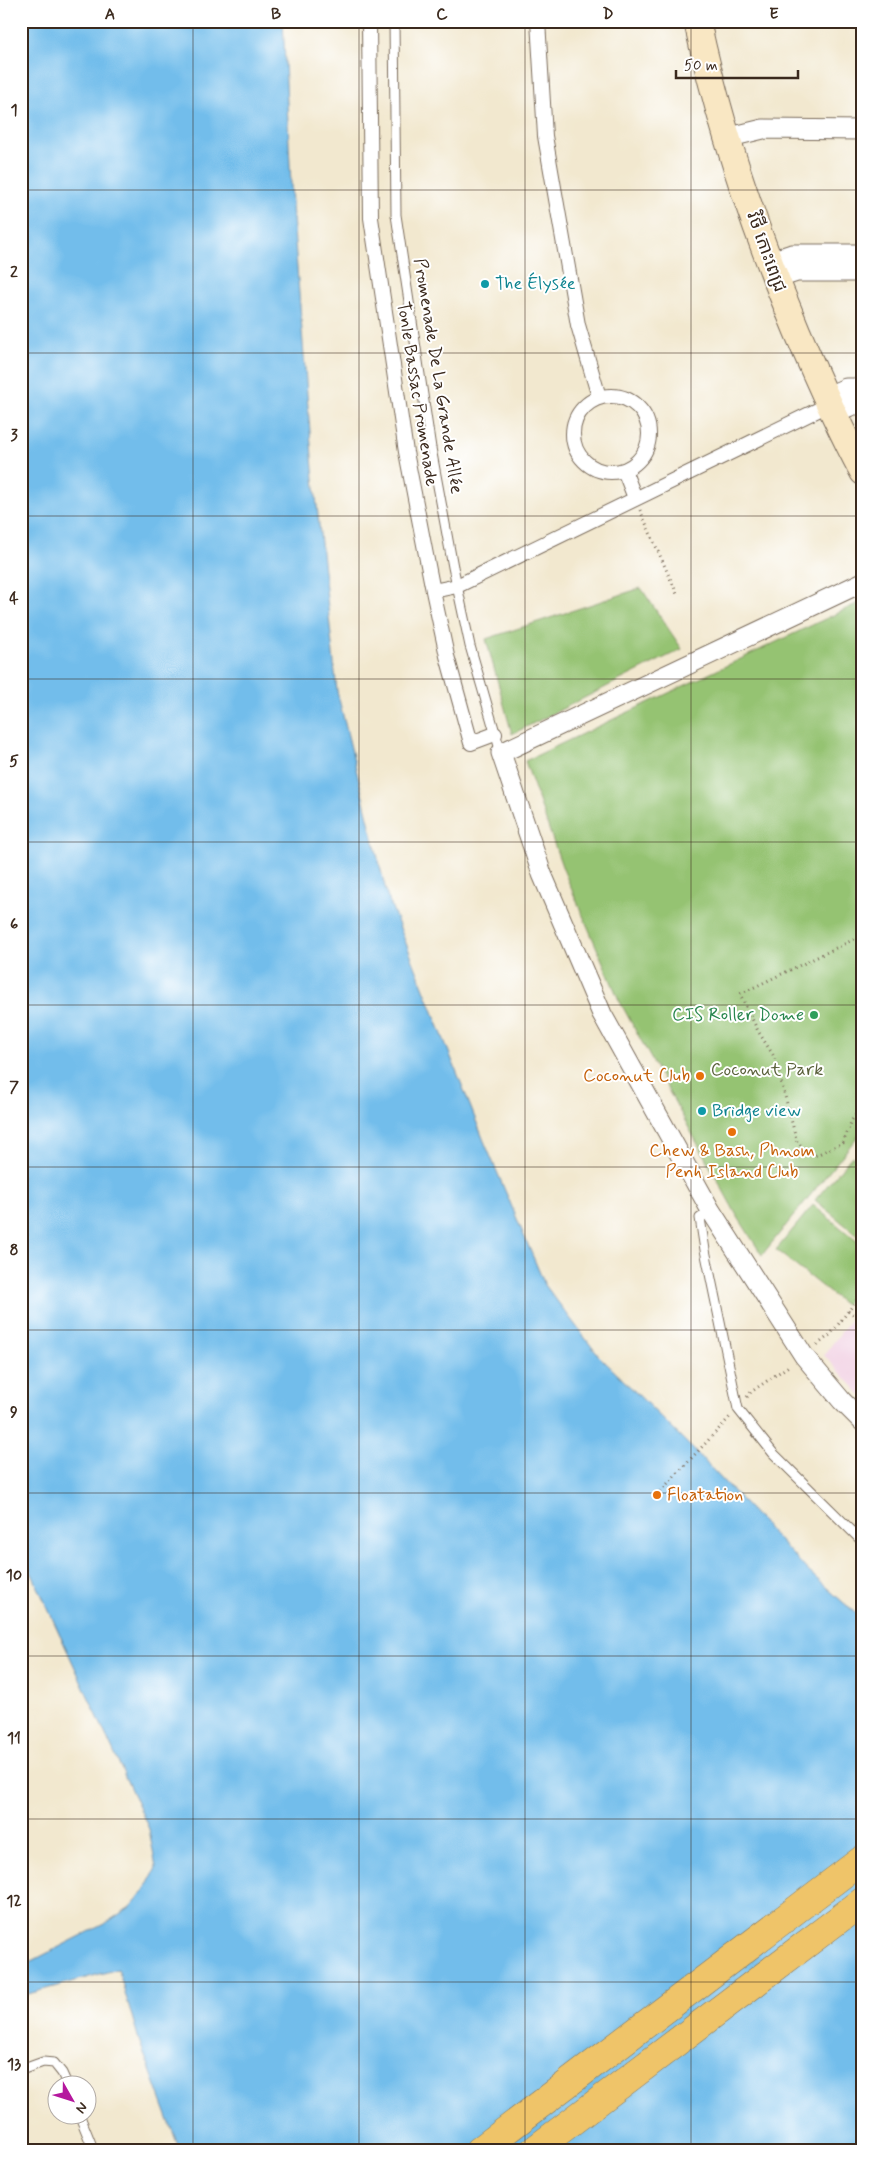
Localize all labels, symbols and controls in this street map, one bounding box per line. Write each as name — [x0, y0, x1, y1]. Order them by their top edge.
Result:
text: A — [105, 4, 115, 25]
text: B — [271, 4, 281, 25]
text: C — [436, 4, 448, 25]
text: D — [602, 4, 614, 25]
text: E — [769, 4, 779, 25]
scale bar — [676, 48, 799, 80]
text: 50 m — [684, 56, 718, 76]
text: 1 — [10, 100, 18, 121]
street label: វិថី កោះពេជ្រ — [740, 207, 792, 296]
street label: Promenade De La Grande Allée — [408, 257, 469, 496]
text: 2 — [10, 262, 18, 283]
place label: The Élysée — [495, 272, 576, 296]
marker: The Élysée — [479, 278, 491, 290]
street label: Tonle Bassac Promenade — [391, 300, 443, 488]
text: 3 — [10, 425, 18, 446]
text: 4 — [9, 588, 19, 609]
text: 5 — [9, 751, 19, 772]
text: 6 — [10, 914, 18, 935]
place label: CIS Roller Dome — [672, 1003, 804, 1027]
marker: CIS Roller Dome — [808, 1009, 820, 1021]
park label: Coconut Park — [711, 1058, 823, 1082]
place label: Coconut Club — [583, 1064, 690, 1088]
marker: Coconut Club — [694, 1070, 706, 1082]
text: 7 — [9, 1077, 19, 1098]
place label: Bridge view — [712, 1099, 801, 1123]
marker: Bridge view — [696, 1105, 708, 1117]
marker: Chew & Bash, Phnom Penh Island Club — [726, 1126, 738, 1138]
place label: Chew & Bash, Phnom Penh Island Club — [649, 1139, 815, 1184]
text: 8 — [9, 1240, 19, 1261]
text: 9 — [10, 1402, 18, 1423]
place label: Floatation — [667, 1483, 743, 1507]
marker: Floatation — [651, 1489, 663, 1501]
text: 10 — [6, 1565, 22, 1586]
text: 11 — [7, 1728, 21, 1749]
text: 12 — [6, 1891, 22, 1912]
text: 13 — [7, 2054, 21, 2075]
north arrow — [48, 2074, 98, 2124]
text: N — [71, 2098, 91, 2117]

